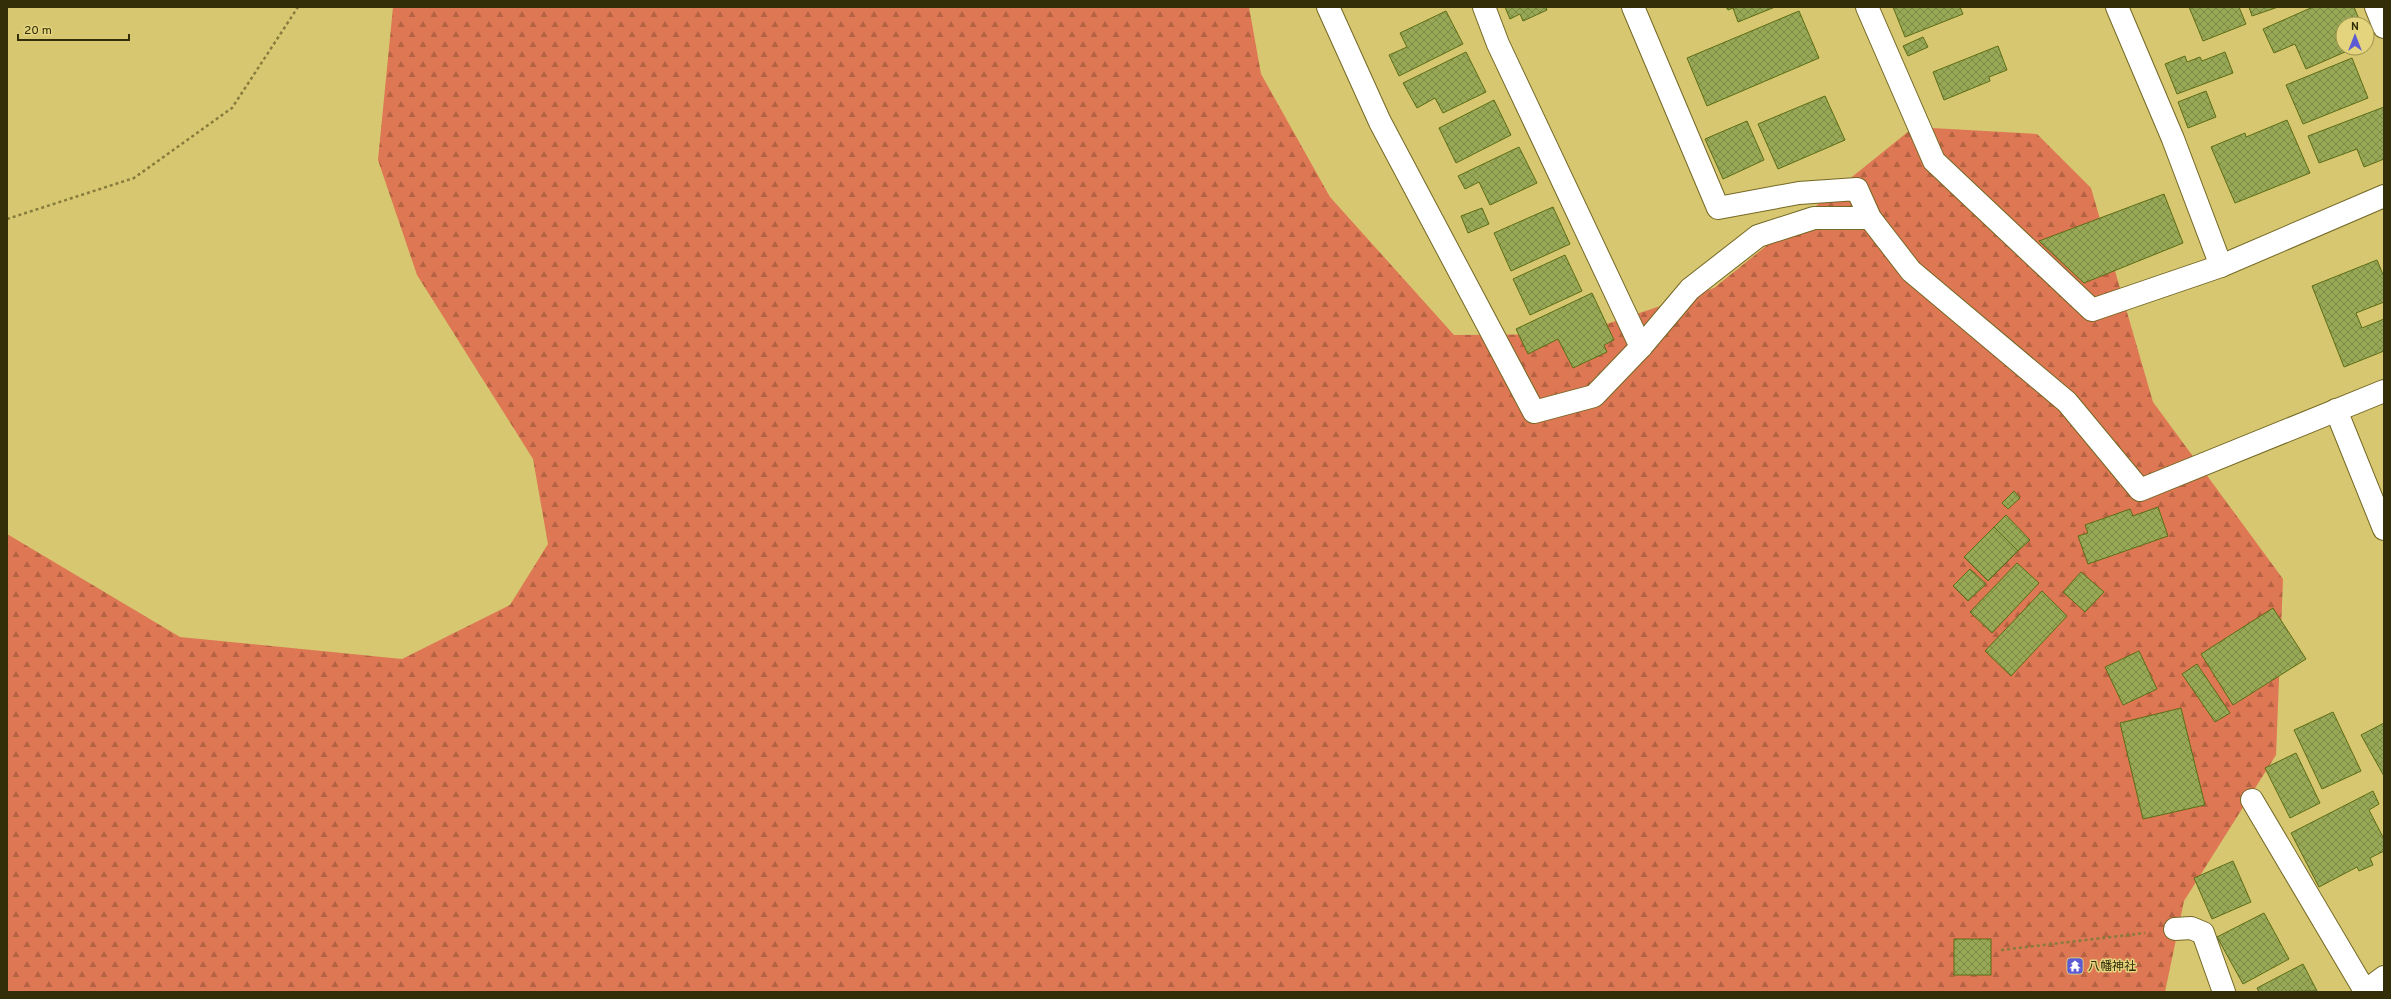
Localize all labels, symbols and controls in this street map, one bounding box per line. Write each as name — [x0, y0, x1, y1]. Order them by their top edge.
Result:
scale bar — [18, 16, 129, 42]
north arrow — [2335, 16, 2375, 56]
text: N — [2351, 20, 2359, 34]
text: 20 m — [24, 23, 52, 39]
temple icon: 八幡神社 — [2065, 956, 2085, 976]
place label: 八幡神社 — [2088, 959, 2136, 975]

